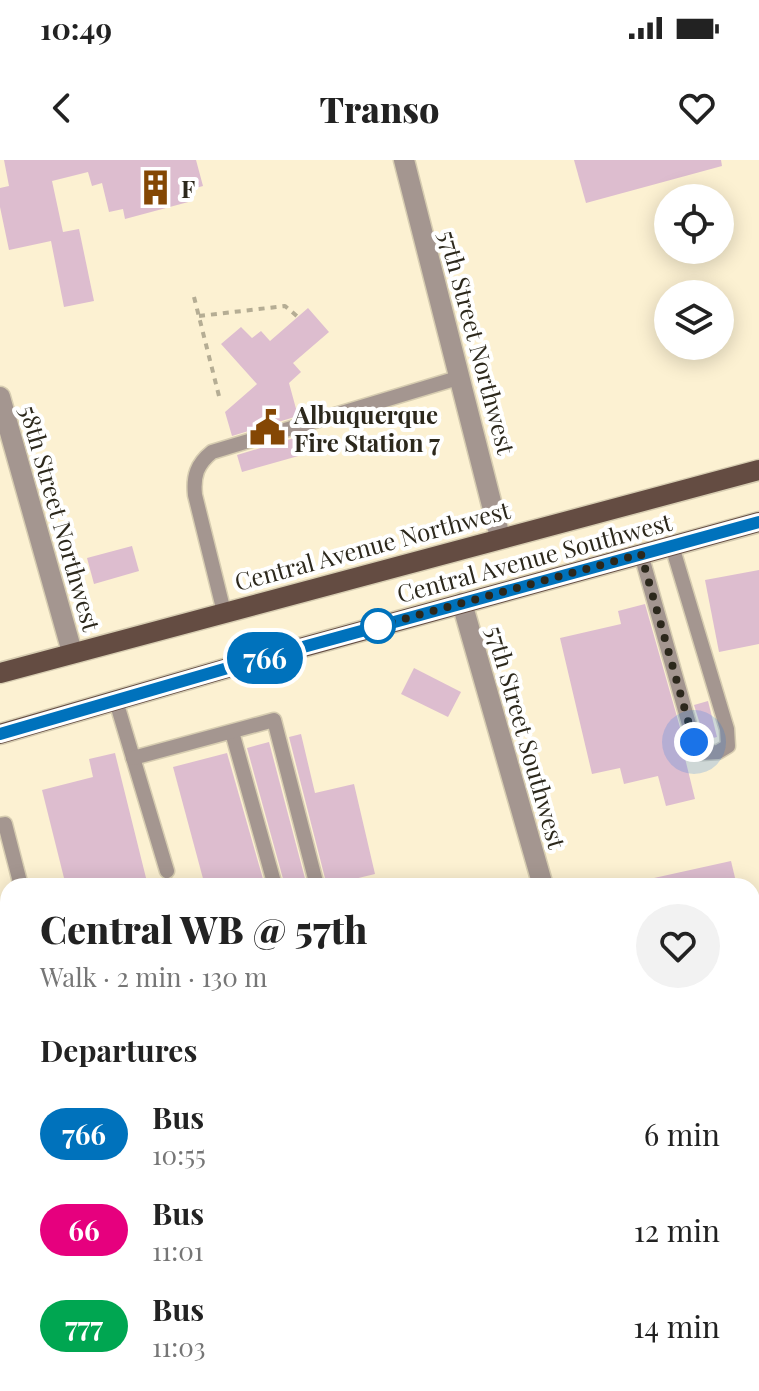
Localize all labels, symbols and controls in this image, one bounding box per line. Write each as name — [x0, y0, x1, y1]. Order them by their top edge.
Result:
text: 10:49 — [40, 8, 112, 48]
text: Transo — [319, 84, 440, 132]
icon: back — [40, 86, 84, 130]
icon: heart — [675, 86, 719, 130]
building icon: F — [136, 169, 174, 207]
place label: F — [181, 172, 195, 204]
map controls — [654, 184, 734, 360]
button: locate — [654, 184, 734, 264]
street label: 57th Street Northwest — [433, 226, 523, 458]
button: layers — [654, 280, 734, 360]
place label: Albuquerque Fire Station 7 — [293, 398, 440, 458]
street label: 58th Street Northwest — [13, 401, 109, 635]
public building icon: Albuquerque Fire Station 7 — [249, 409, 287, 447]
street label: Central Avenue Northwest — [231, 493, 514, 597]
street label: Central Avenue Southwest — [393, 505, 675, 609]
unlabelled marker — [361, 609, 395, 643]
street label: 57th Street Southwest — [480, 622, 574, 853]
line badge: 766 — [219, 632, 311, 684]
text: 766 — [243, 639, 287, 676]
your location — [674, 722, 714, 762]
text: Central WB @ 57th — [40, 903, 367, 954]
button: heart — [636, 904, 720, 988]
text: Walk · 2 min · 130 m — [40, 959, 267, 994]
text: Departures — [40, 1030, 197, 1070]
text: Bus — [152, 1097, 204, 1137]
text: 6 min — [644, 1114, 720, 1154]
text: 766 — [62, 1115, 106, 1152]
text: 10:55 — [152, 1137, 206, 1172]
text: Bus — [152, 1193, 204, 1233]
text: 12 min — [634, 1210, 720, 1250]
text: 66 — [68, 1211, 100, 1248]
text: 11:01 — [152, 1233, 203, 1268]
text: Bus — [152, 1289, 204, 1329]
text: 14 min — [633, 1306, 720, 1346]
text: 777 — [65, 1307, 103, 1344]
text: 11:03 — [152, 1329, 205, 1364]

